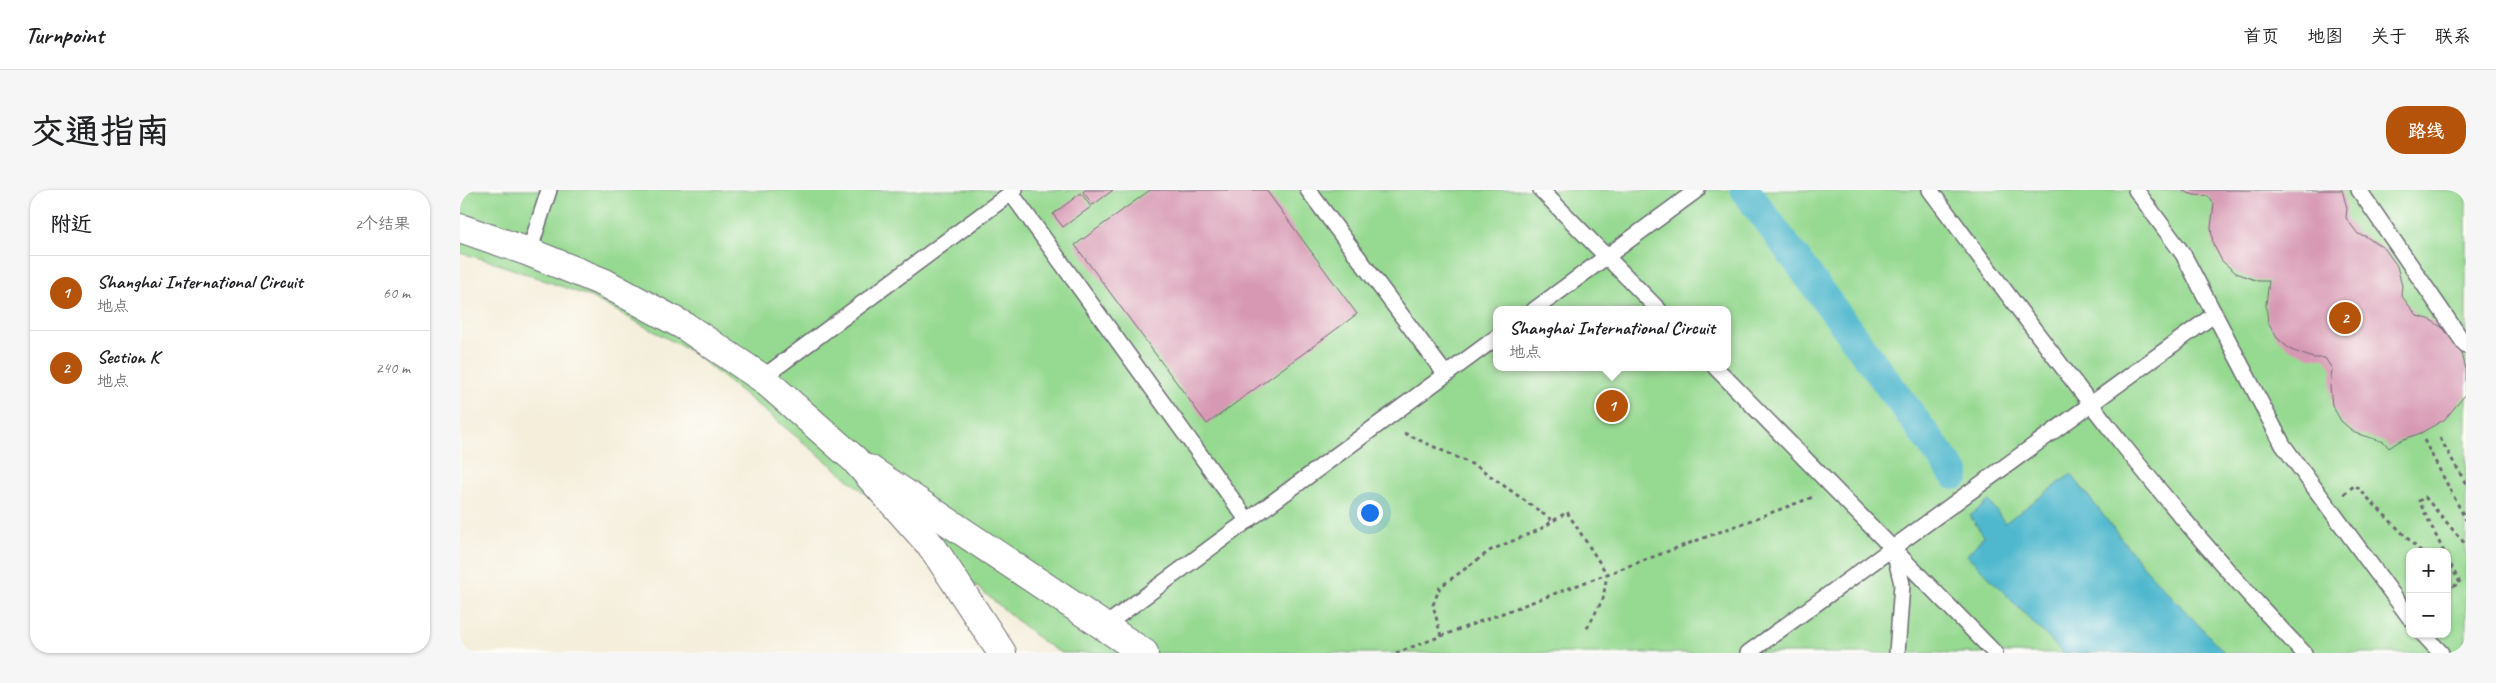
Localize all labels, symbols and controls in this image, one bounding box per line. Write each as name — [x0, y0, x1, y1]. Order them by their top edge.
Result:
text: Turnpoint — [25, 20, 104, 50]
text: 首页 — [2243, 25, 2279, 47]
text: 地图 — [2307, 25, 2343, 47]
text: 关于 — [2371, 25, 2407, 47]
text: 联系 — [2435, 25, 2471, 47]
button: 路线 — [2386, 106, 2466, 154]
text: 交通指南 — [30, 109, 170, 154]
text: 附近 — [50, 211, 92, 237]
text: 2个结果 — [355, 214, 410, 234]
text: Shanghai International Circuit — [97, 270, 302, 294]
text: 1 — [62, 283, 70, 303]
text: 60 m — [383, 283, 410, 303]
text: 地点 — [97, 296, 129, 316]
pin: 2 — [2329, 299, 2361, 337]
popup — [1493, 306, 1731, 371]
text: Shanghai International Circuit — [1509, 316, 1715, 340]
text: 地点 — [1509, 342, 1541, 362]
text: Section K — [97, 345, 159, 369]
text: 2 — [62, 358, 70, 378]
text: 240 m — [376, 358, 410, 378]
text: 地点 — [97, 371, 129, 391]
pin: 1 — [1596, 387, 1628, 425]
your location — [1357, 500, 1383, 526]
map controls — [2406, 548, 2451, 638]
button: + — [2406, 548, 2451, 593]
button: − — [2406, 593, 2451, 638]

